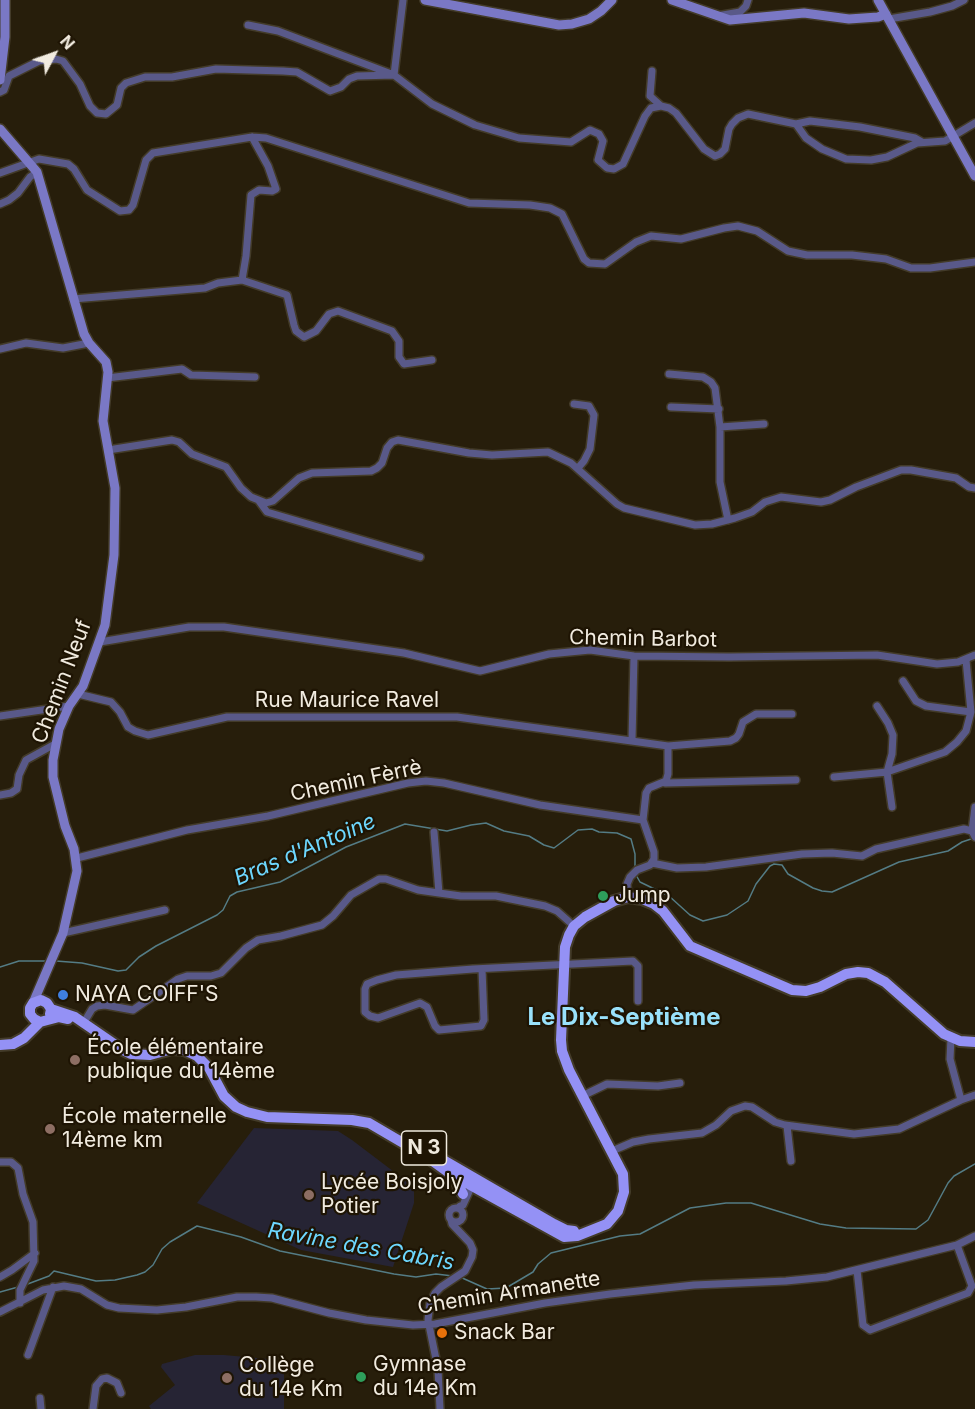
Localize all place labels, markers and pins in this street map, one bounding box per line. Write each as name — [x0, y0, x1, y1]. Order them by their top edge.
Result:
place label: Jump — [615, 883, 671, 909]
marker: Jump — [596, 889, 610, 903]
place label: NAYA COIFF'S — [75, 982, 218, 1008]
marker: NAYA COIFF'S — [56, 988, 70, 1002]
place label: École élémentaire publique du 14ème — [87, 1035, 275, 1085]
marker: École élémentaire publique du 14ème — [68, 1053, 82, 1067]
place label: École maternelle 14ème km — [62, 1104, 227, 1154]
marker: École maternelle 14ème km — [43, 1122, 57, 1136]
place label: Lycée Boisjoly Potier — [321, 1170, 462, 1220]
marker: Lycée Boisjoly Potier — [302, 1188, 316, 1202]
place label: Snack Bar — [454, 1320, 555, 1346]
marker: Snack Bar — [435, 1326, 449, 1340]
place label: Gymnase du 14e Km — [373, 1352, 477, 1402]
place label: Collège du 14e Km — [239, 1353, 343, 1403]
marker: Gymnase du 14e Km — [354, 1370, 368, 1384]
marker: Collège du 14e Km — [220, 1371, 234, 1385]

